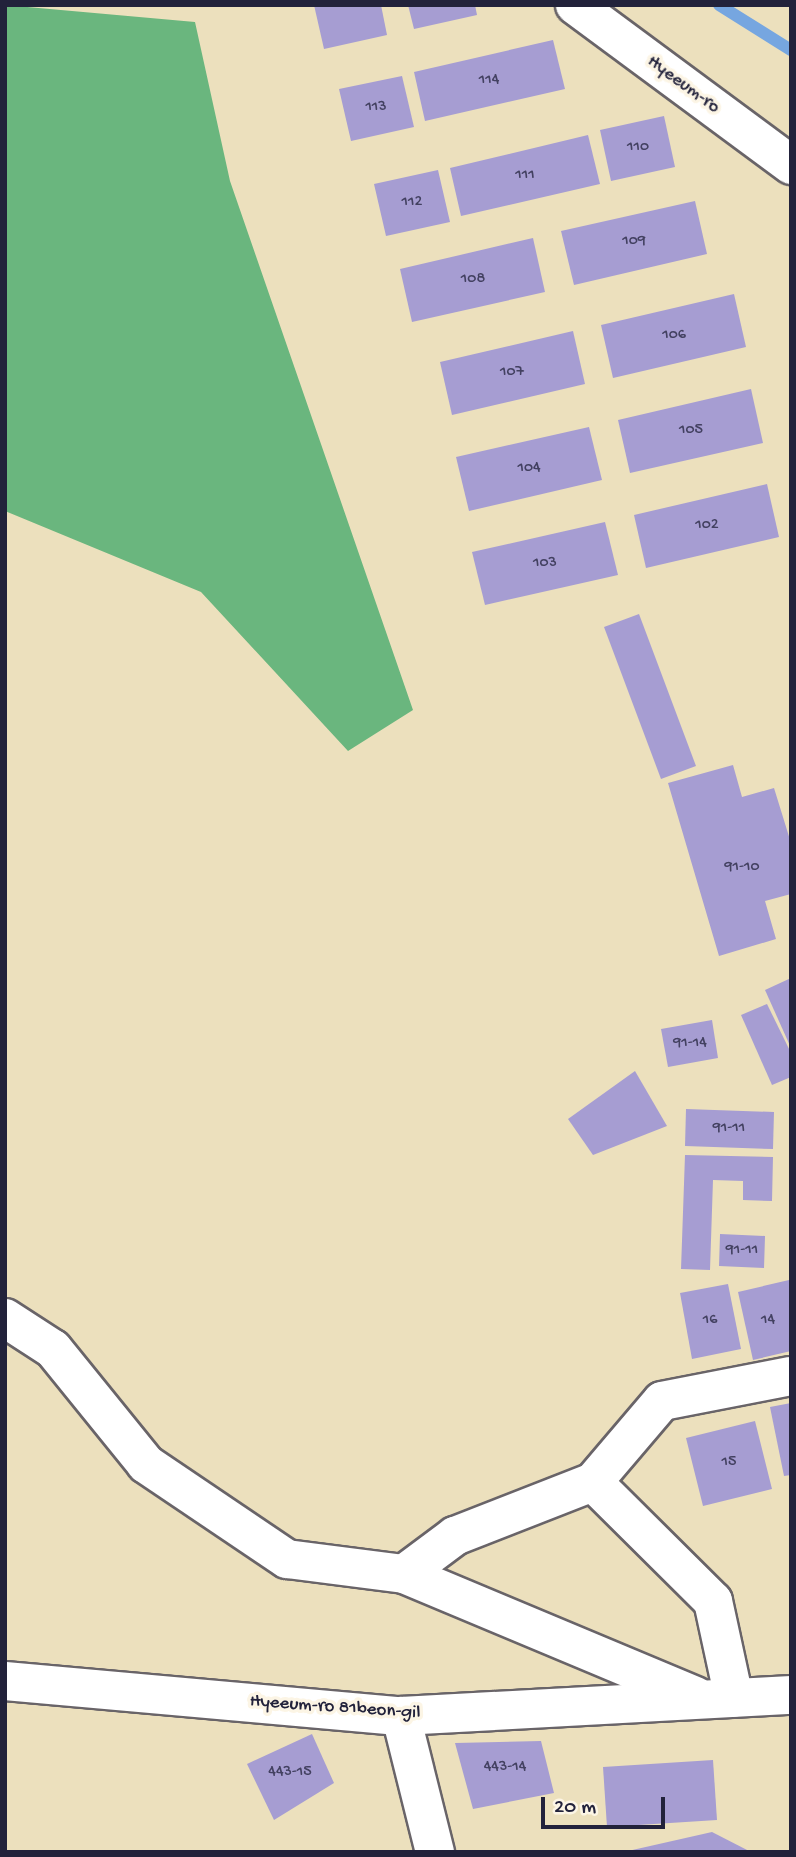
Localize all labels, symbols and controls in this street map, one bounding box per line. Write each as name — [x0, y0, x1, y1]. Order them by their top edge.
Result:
street label: Hyeeum-ro — [642, 51, 724, 119]
house number: 114 — [479, 71, 499, 91]
house number: 113 — [365, 98, 387, 118]
house number: 110 — [627, 138, 649, 158]
house number: 111 — [515, 166, 535, 186]
house number: 112 — [402, 193, 422, 213]
house number: 109 — [622, 232, 646, 252]
house number: 108 — [461, 270, 485, 290]
house number: 106 — [662, 326, 686, 346]
house number: 107 — [500, 363, 524, 383]
house number: 105 — [679, 421, 703, 441]
house number: 104 — [517, 459, 541, 479]
house number: 102 — [695, 516, 719, 536]
house number: 103 — [533, 554, 557, 574]
house number: 91-10 — [724, 858, 760, 878]
house number: 91-14 — [673, 1034, 707, 1054]
house number: 91-11 — [713, 1119, 745, 1139]
house number: 91-11 — [726, 1241, 758, 1261]
house number: 16 — [703, 1311, 717, 1331]
house number: 14 — [761, 1311, 775, 1331]
house number: 15 — [722, 1453, 736, 1473]
street label: Hyeeum-ro 81beon-gil — [249, 1691, 421, 1725]
house number: 443-14 — [484, 1758, 526, 1778]
house number: 443-15 — [268, 1763, 312, 1783]
scale bar — [544, 1784, 668, 1828]
text: 20 m — [554, 1796, 596, 1821]

